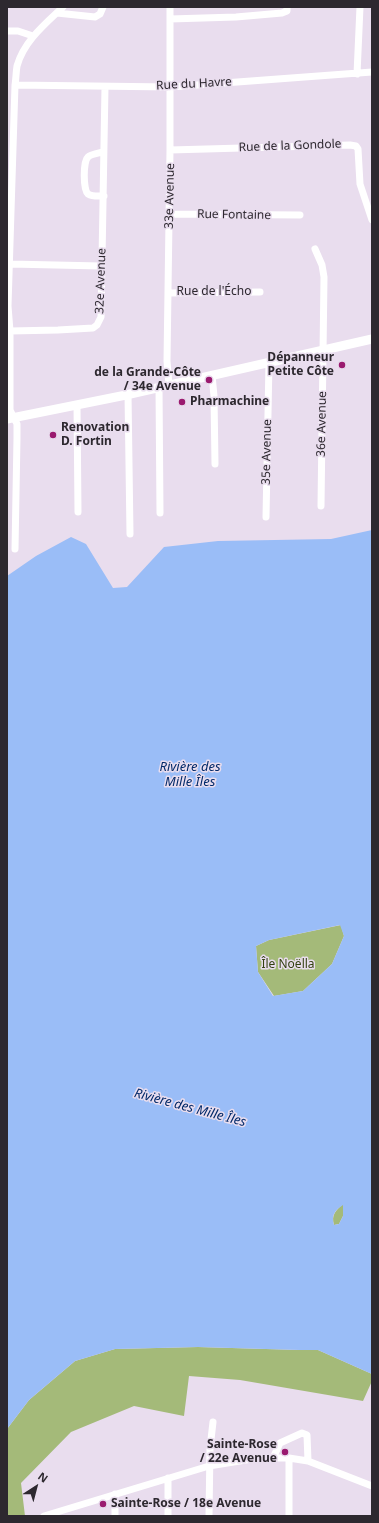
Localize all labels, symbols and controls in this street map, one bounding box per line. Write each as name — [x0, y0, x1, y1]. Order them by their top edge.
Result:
street label: Rue du Havre — [156, 75, 232, 93]
street label: Rue de la Gondole — [238, 137, 342, 155]
street label: 33e Avenue — [162, 163, 178, 229]
street label: Rue Fontaine — [197, 207, 271, 223]
street label: 32e Avenue — [93, 248, 109, 314]
street label: Rue de l'Écho — [177, 285, 251, 299]
place label: Dépanneur Petite Côte — [267, 351, 334, 379]
marker: Dépanneur Petite Côte — [337, 360, 347, 370]
place label: de la Grande-Côte / 34e Avenue — [94, 366, 201, 394]
marker: de la Grande-Côte / 34e Avenue — [204, 375, 214, 385]
street label: 36e Avenue — [314, 391, 330, 457]
place label: Pharmachine — [190, 395, 269, 409]
marker: Pharmachine — [177, 397, 187, 407]
street label: 35e Avenue — [259, 419, 275, 485]
place label: Renovation D. Fortin — [61, 421, 129, 449]
marker: Renovation D. Fortin — [48, 430, 58, 440]
water label: Rivière des Mille Îles — [159, 759, 221, 790]
park label: Île Noëlla — [261, 958, 315, 972]
water label: Rivière des Mille Îles — [132, 1086, 248, 1130]
place label: Sainte-Rose / 22e Avenue — [200, 1438, 277, 1466]
marker: Sainte-Rose / 22e Avenue — [280, 1447, 290, 1457]
north arrow — [16, 1467, 56, 1507]
text: N — [35, 1468, 51, 1486]
place label: Sainte-Rose / 18e Avenue — [111, 1497, 261, 1511]
marker: Sainte-Rose / 18e Avenue — [98, 1499, 108, 1509]

